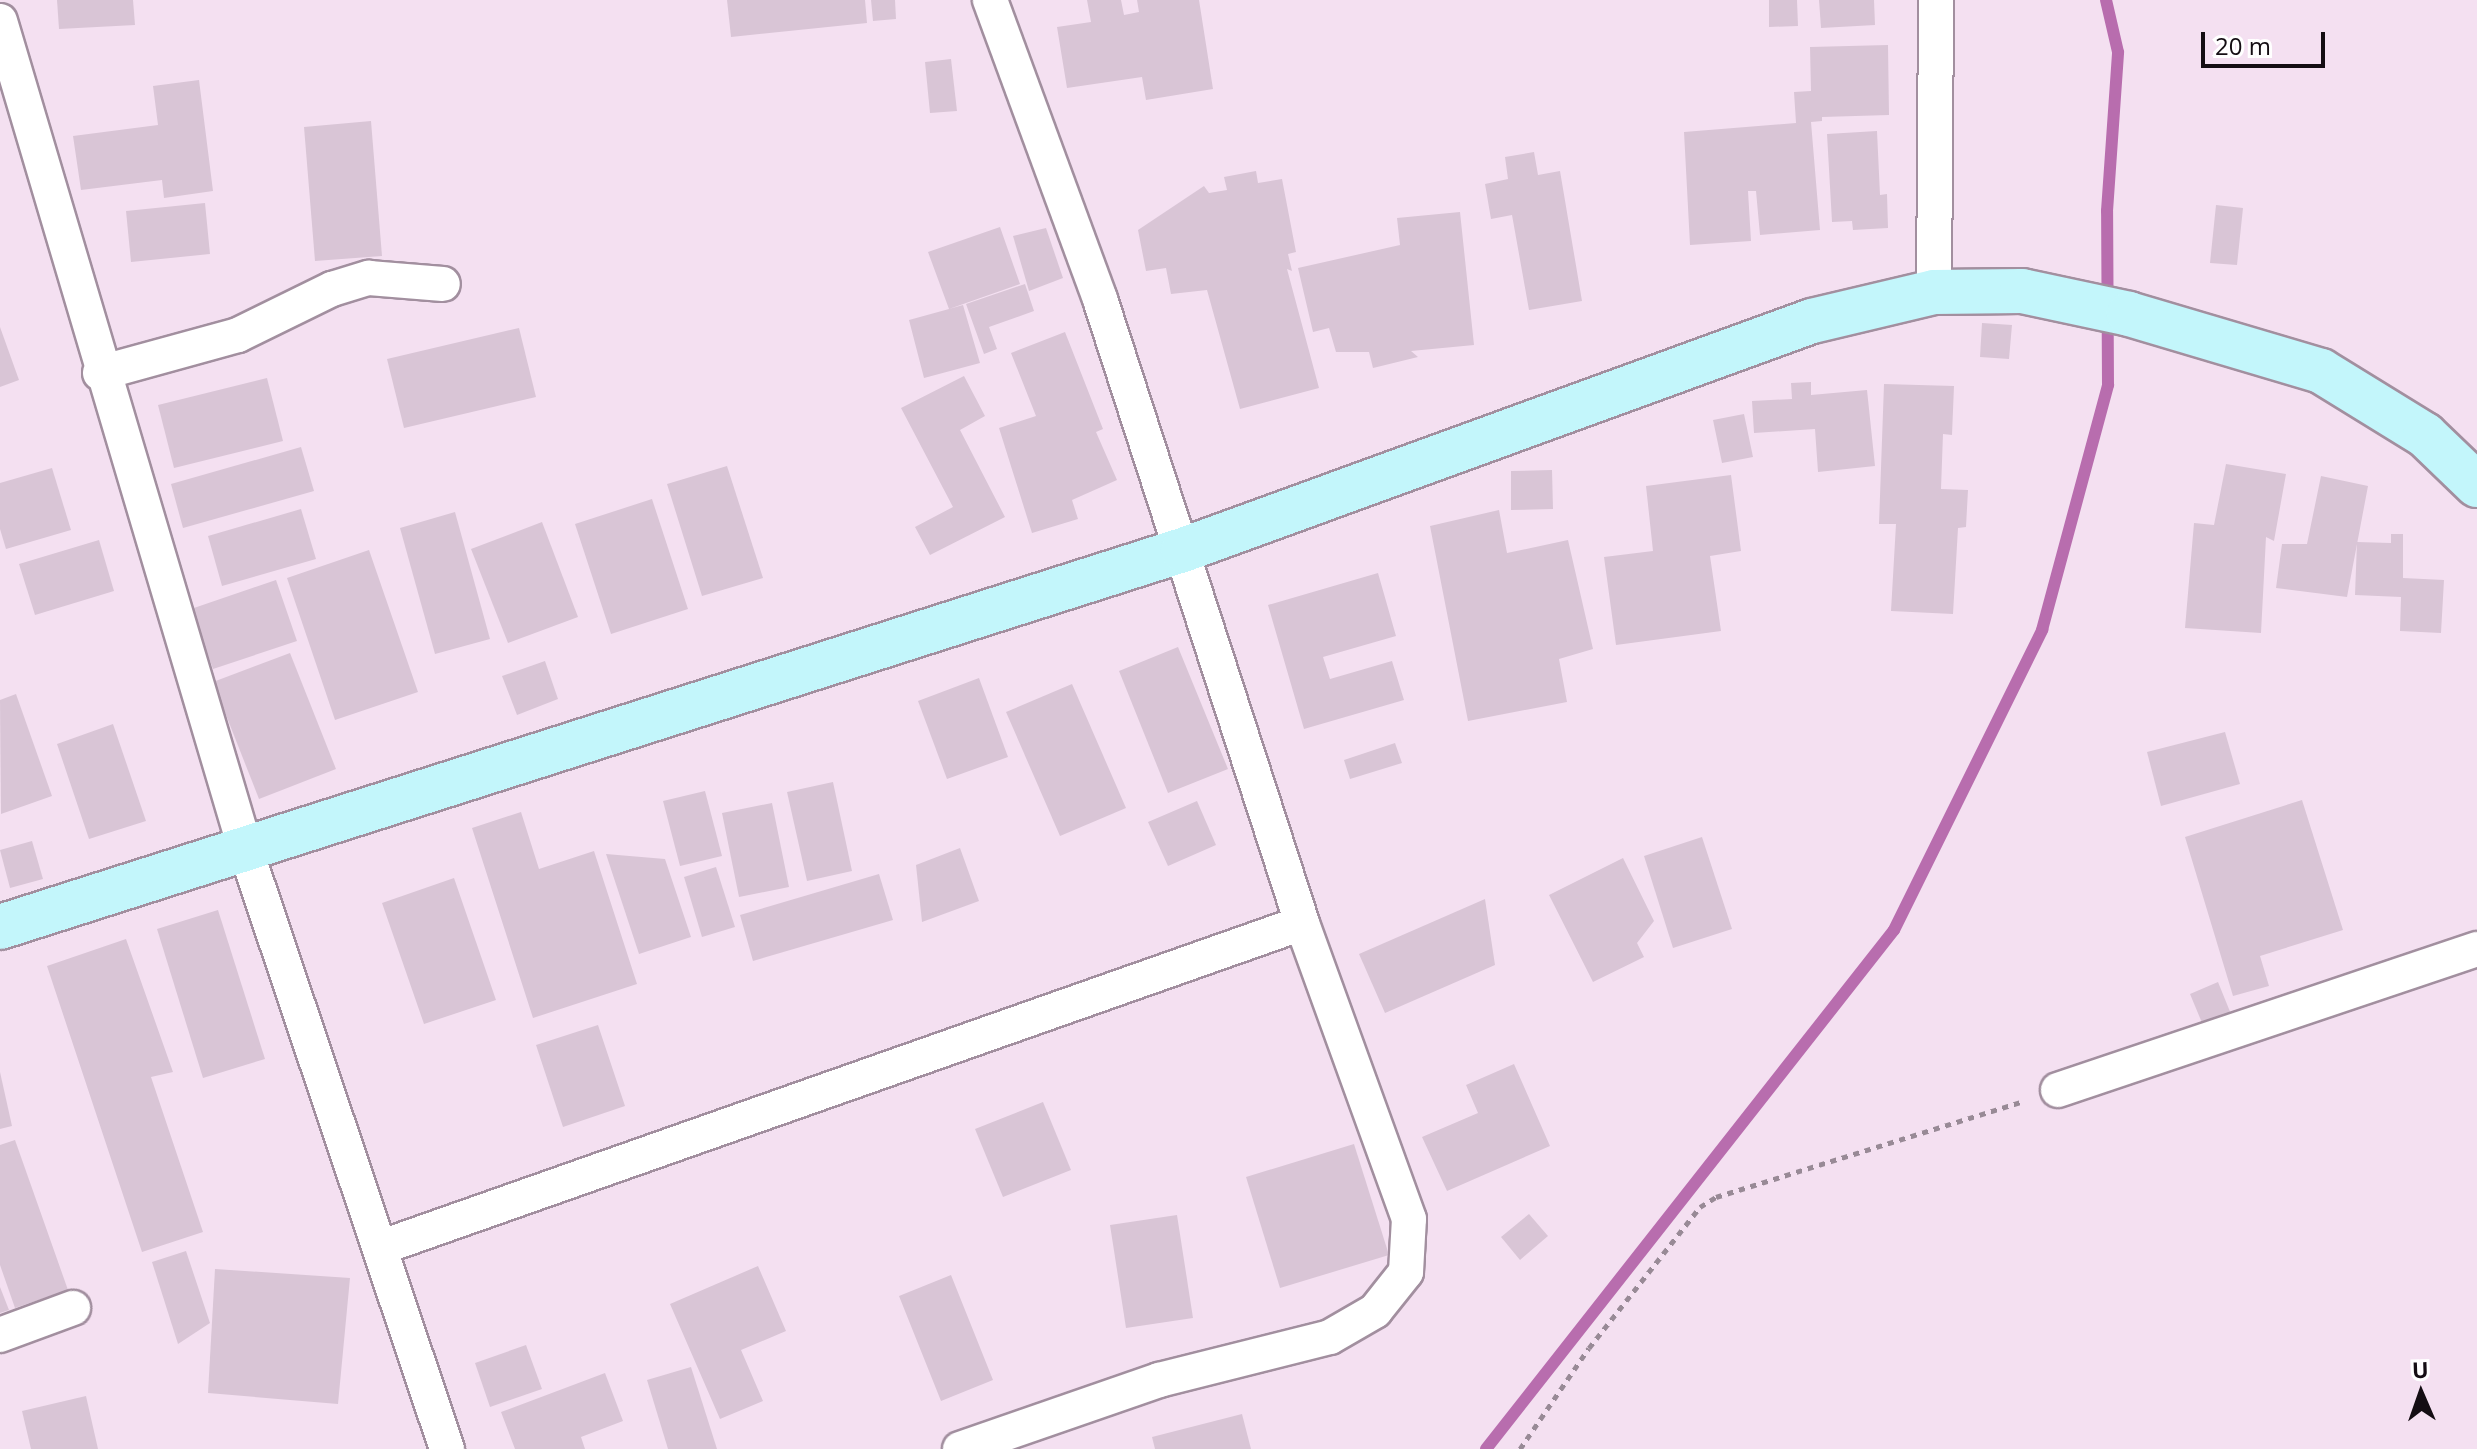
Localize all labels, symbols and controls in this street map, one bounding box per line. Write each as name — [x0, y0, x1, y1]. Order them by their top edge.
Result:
scale bar — [2205, 16, 2329, 66]
text: 20 m — [2215, 29, 2271, 62]
north arrow — [2381, 1353, 2461, 1433]
text: U — [2411, 1354, 2429, 1384]

